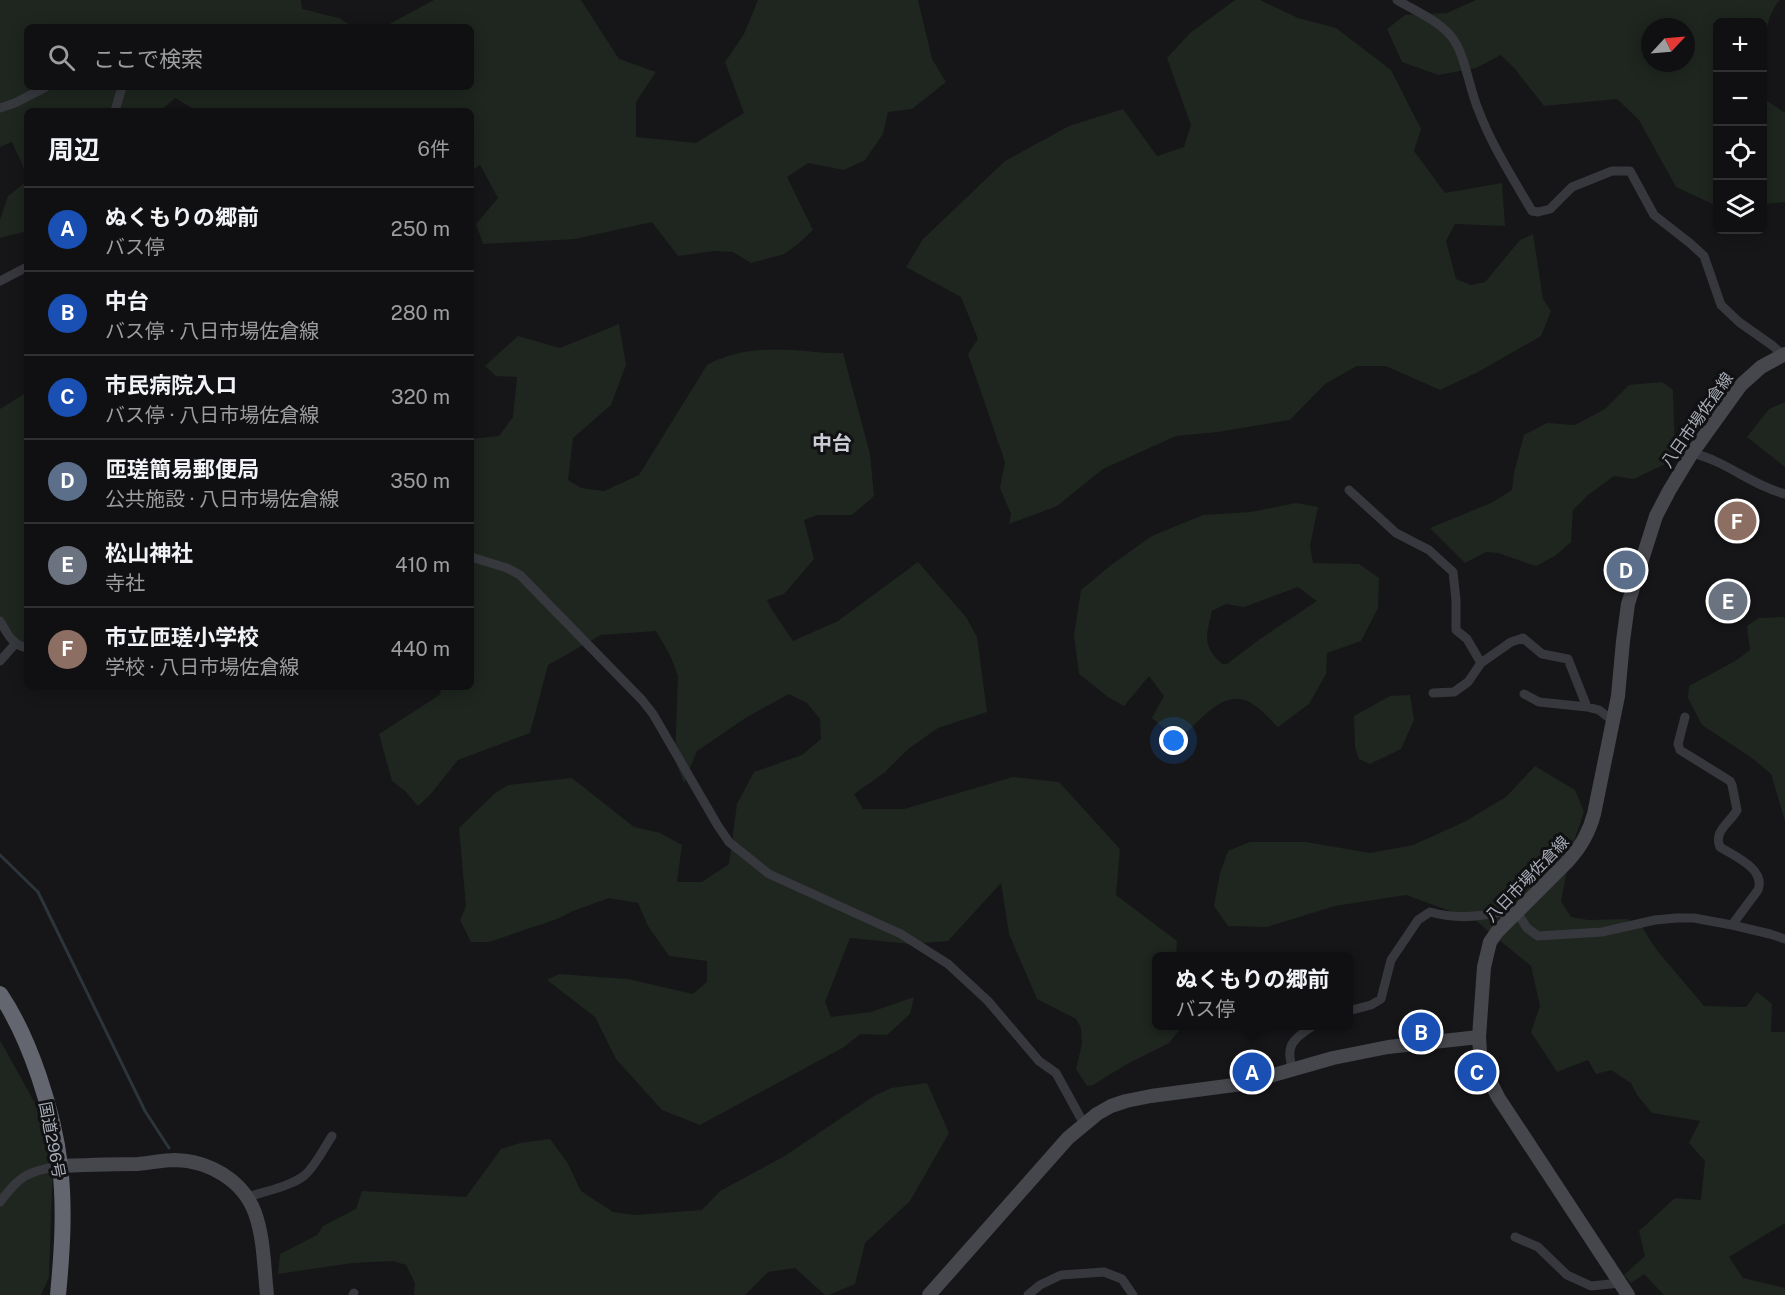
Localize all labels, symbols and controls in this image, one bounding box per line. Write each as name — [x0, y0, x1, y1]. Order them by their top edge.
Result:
north arrow — [1641, 18, 1695, 72]
map controls — [1713, 18, 1767, 234]
button: + — [1713, 18, 1767, 72]
search box — [24, 24, 474, 90]
icon: search — [45, 41, 78, 74]
text: ここで検索 — [93, 46, 203, 72]
button: − — [1713, 72, 1767, 126]
button: locate — [1713, 126, 1767, 180]
text: 周辺 — [48, 134, 100, 165]
text: 6件 — [418, 137, 450, 161]
button: layers — [1713, 180, 1767, 234]
text: ぬくもりの郷前 — [105, 204, 259, 230]
text: A — [60, 217, 75, 241]
text: 250 m — [391, 217, 450, 241]
text: バス停 — [105, 235, 165, 259]
text: 中台 — [105, 288, 149, 314]
text: B — [61, 301, 74, 325]
text: 280 m — [391, 301, 450, 325]
text: バス停 · 八日市場佐倉線 — [105, 319, 319, 343]
street label: 八日市場佐倉線 — [1657, 369, 1737, 471]
text: 市民病院入ロ — [105, 372, 237, 398]
text: C — [60, 385, 75, 409]
text: 320 m — [391, 385, 450, 409]
text: バス停 · 八日市場佐倉線 — [105, 403, 319, 427]
district label: 中台 — [812, 431, 852, 455]
text: 匝瑳簡易郵便局 — [105, 456, 259, 482]
text: D — [60, 469, 75, 493]
text: 350 m — [390, 469, 450, 493]
text: 公共施設 · 八日市場佐倉線 — [105, 487, 339, 511]
pin: F — [1718, 498, 1756, 544]
text: 松山神社 — [105, 540, 193, 566]
pin: D — [1606, 548, 1646, 592]
text: E — [61, 553, 74, 577]
text: 410 m — [395, 553, 450, 577]
text: 寺社 — [105, 571, 145, 595]
pin: E — [1708, 578, 1748, 624]
text: 市立匝瑳小学校 — [105, 624, 259, 650]
text: F — [61, 637, 74, 661]
text: 440 m — [390, 637, 450, 661]
text: 学校 · 八日市場佐倉線 — [105, 655, 299, 679]
your location — [1159, 726, 1188, 755]
street label: 八日市場佐倉線 — [1481, 832, 1573, 926]
popup — [1152, 952, 1353, 1030]
text: ぬくもりの郷前 — [1175, 966, 1330, 992]
text: バス停 — [1175, 997, 1235, 1021]
pin: B — [1402, 1010, 1440, 1054]
pin: A — [1232, 1050, 1272, 1094]
pin: C — [1458, 1050, 1496, 1094]
street label: 国道296号 — [35, 1100, 69, 1180]

